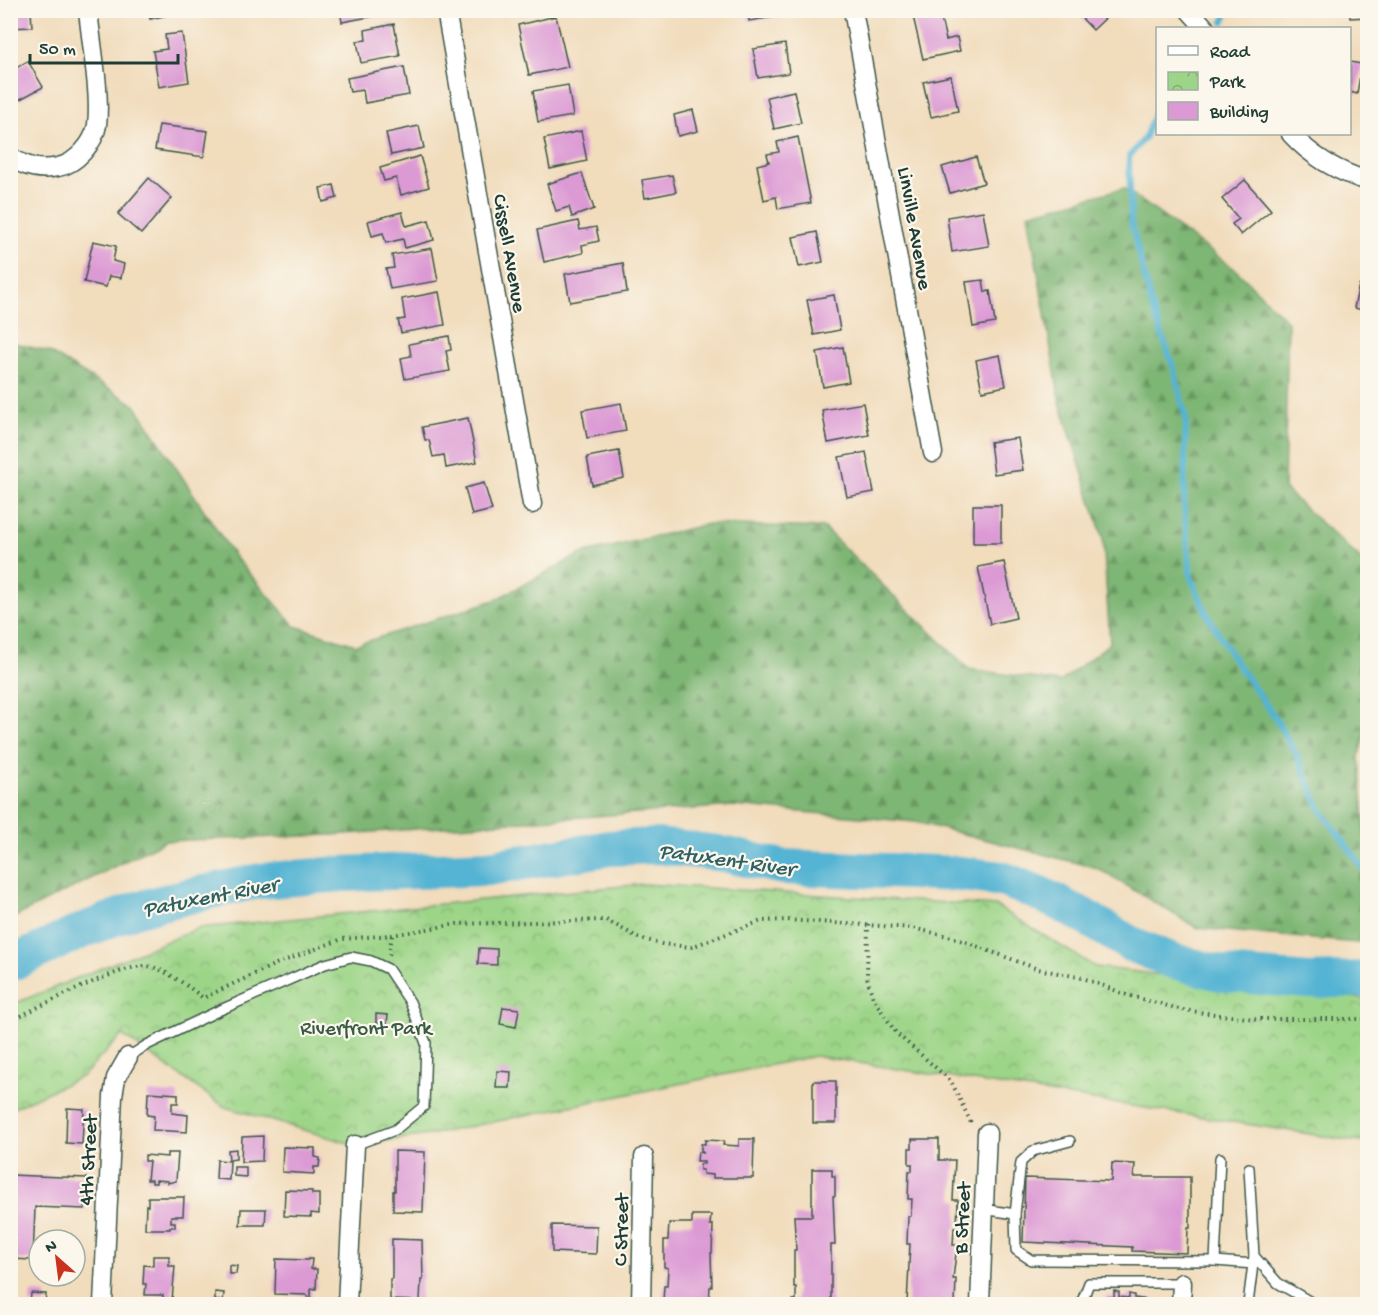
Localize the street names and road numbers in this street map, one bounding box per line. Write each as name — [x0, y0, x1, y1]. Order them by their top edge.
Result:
street label: Linville Avenue — [889, 165, 936, 293]
street label: Cissell Avenue — [485, 193, 530, 316]
street label: 4th Street — [76, 1112, 105, 1206]
street label: B Street — [950, 1179, 979, 1256]
street label: C Street — [610, 1191, 637, 1266]

